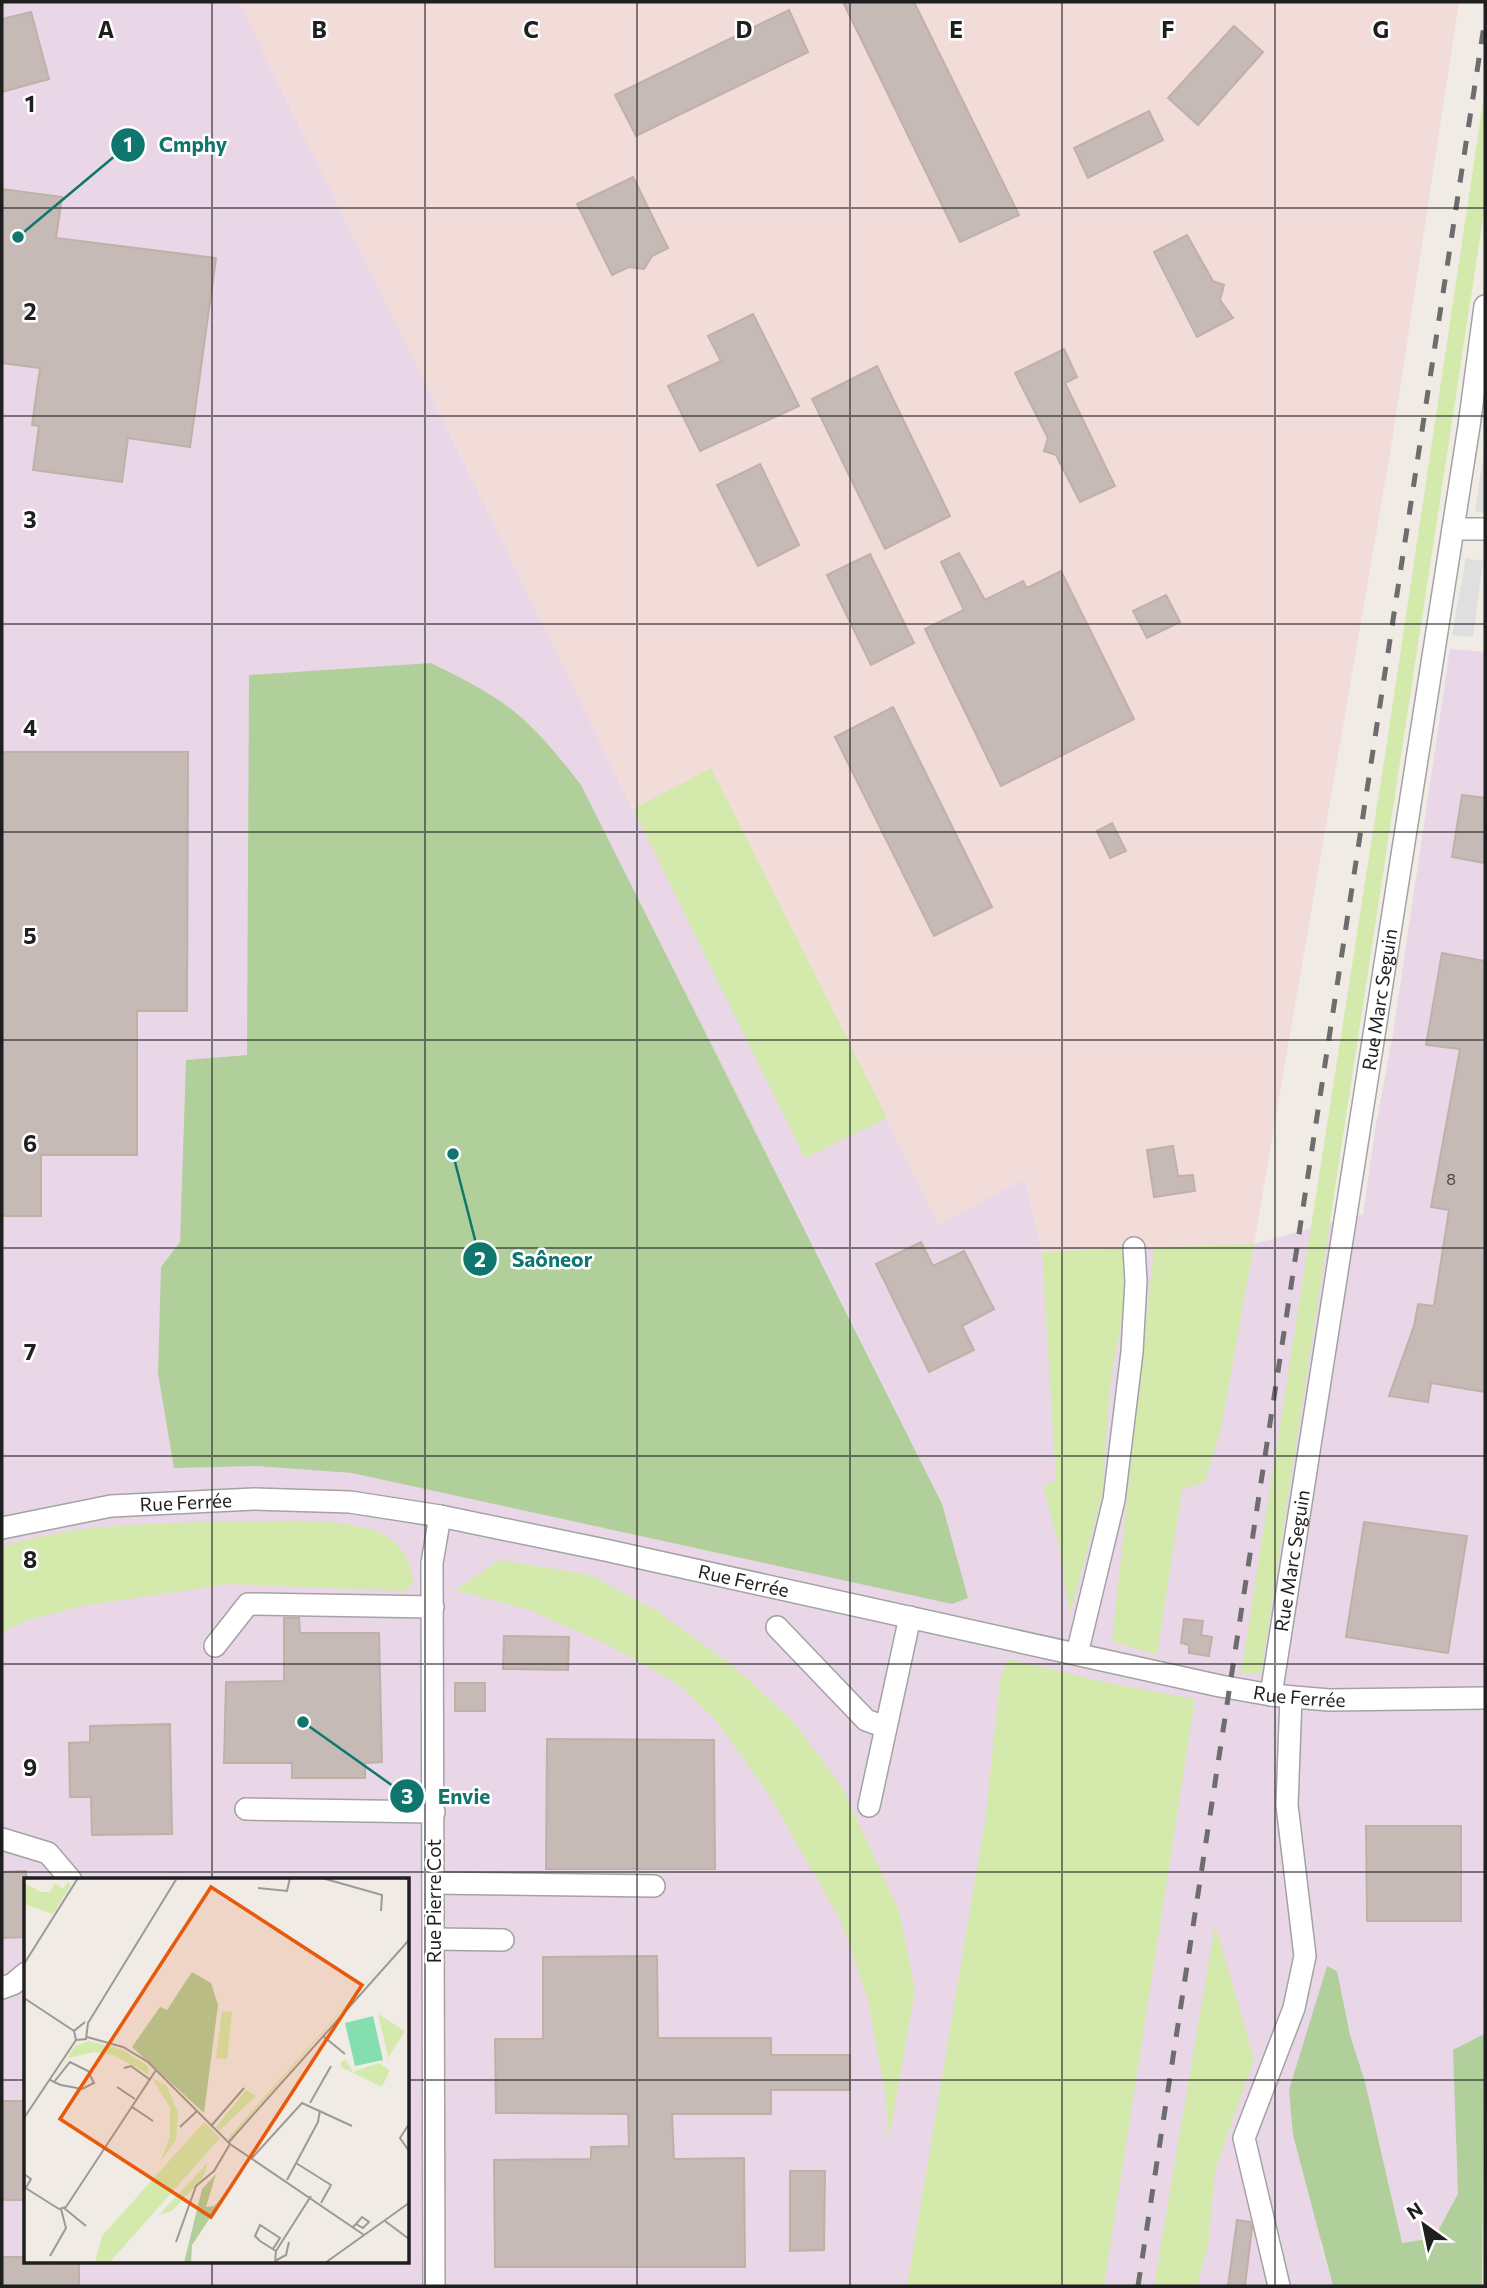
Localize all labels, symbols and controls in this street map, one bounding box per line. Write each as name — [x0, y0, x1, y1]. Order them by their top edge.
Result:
text: A — [98, 15, 115, 43]
text: B — [311, 15, 327, 43]
text: C — [523, 15, 539, 43]
text: D — [736, 15, 753, 43]
text: E — [949, 15, 963, 43]
text: F — [1161, 15, 1175, 43]
text: G — [1373, 15, 1389, 43]
text: 1 — [25, 89, 35, 117]
callout: Cmphy — [110, 124, 242, 166]
text: 1 — [123, 131, 133, 156]
text: Cmphy — [159, 131, 228, 156]
text: 2 — [23, 297, 37, 325]
text: 3 — [23, 505, 37, 533]
text: 4 — [23, 713, 37, 741]
text: 5 — [23, 921, 37, 949]
street label: Rue Marc Seguin — [1357, 927, 1401, 1072]
text: 6 — [23, 1129, 37, 1157]
house number: 8 — [1446, 1169, 1456, 1188]
callout: Saôneor — [463, 1238, 606, 1280]
text: 2 — [474, 1246, 486, 1271]
text: Saôneor — [512, 1246, 593, 1271]
text: 7 — [24, 1337, 36, 1365]
street label: Rue Ferrée — [139, 1488, 232, 1516]
street label: Rue Marc Seguin — [1269, 1488, 1314, 1633]
text: 8 — [23, 1545, 37, 1573]
street label: Rue Ferrée — [696, 1559, 791, 1601]
street label: Rue Ferrée — [1252, 1680, 1346, 1711]
text: 9 — [23, 1753, 37, 1781]
callout: Envie — [389, 1775, 505, 1817]
text: 3 — [401, 1783, 413, 1808]
text: Envie — [438, 1783, 490, 1808]
street label: Rue Pierre Cot — [422, 1839, 445, 1963]
inset map — [24, 1878, 410, 2264]
north arrow — [1389, 2190, 1459, 2260]
text: N — [1402, 2197, 1427, 2224]

